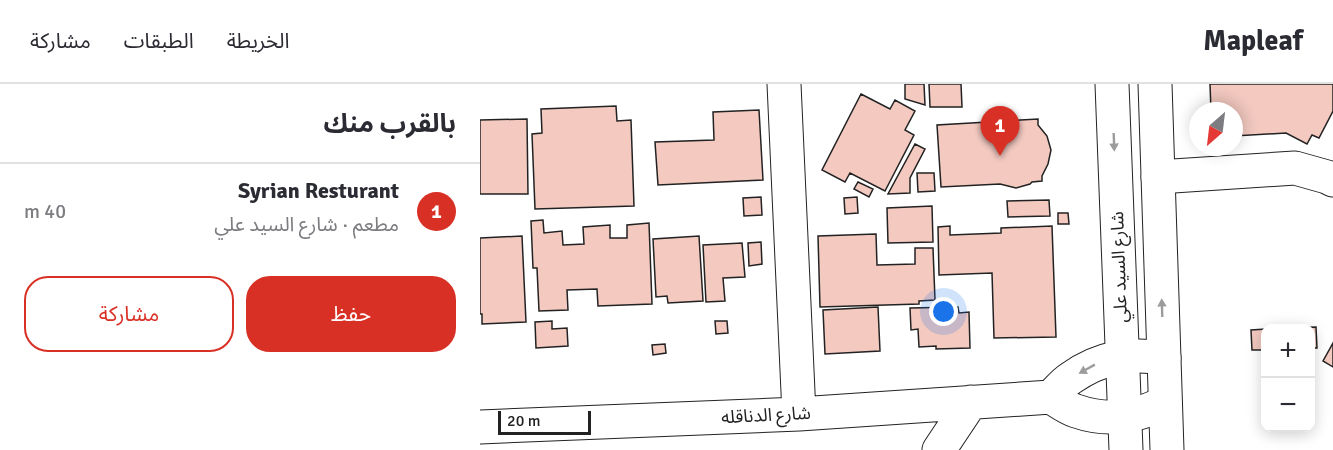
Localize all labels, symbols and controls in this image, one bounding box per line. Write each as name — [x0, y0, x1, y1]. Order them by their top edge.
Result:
text: Mapleaf — [1203, 24, 1303, 58]
text: مشاركة — [30, 28, 91, 54]
text: الطبقات — [124, 28, 194, 54]
text: الخريطة — [227, 28, 290, 54]
north arrow — [1189, 102, 1243, 156]
pin: 1 — [980, 106, 1020, 156]
text: بالقرب منك — [324, 108, 456, 140]
one-way arrow — [1110, 133, 1119, 152]
text: Syrian Resturant — [238, 177, 399, 204]
text: 40 m — [24, 199, 66, 224]
text: 1 — [431, 199, 442, 224]
street label: شارع السيد علي — [1106, 211, 1135, 323]
text: مطعم · شارع السيد علي — [214, 212, 399, 237]
button: مشاركة — [24, 276, 234, 352]
button: حفظ — [246, 276, 456, 352]
your location — [929, 297, 958, 326]
one-way arrow — [1157, 298, 1167, 317]
map controls — [1261, 324, 1315, 432]
button: + — [1261, 324, 1315, 378]
one-way arrow — [1079, 363, 1095, 374]
button: − — [1261, 378, 1315, 432]
street label: شارع الدناقله — [721, 402, 812, 431]
scale bar — [498, 408, 591, 436]
text: 20 m — [507, 411, 541, 431]

